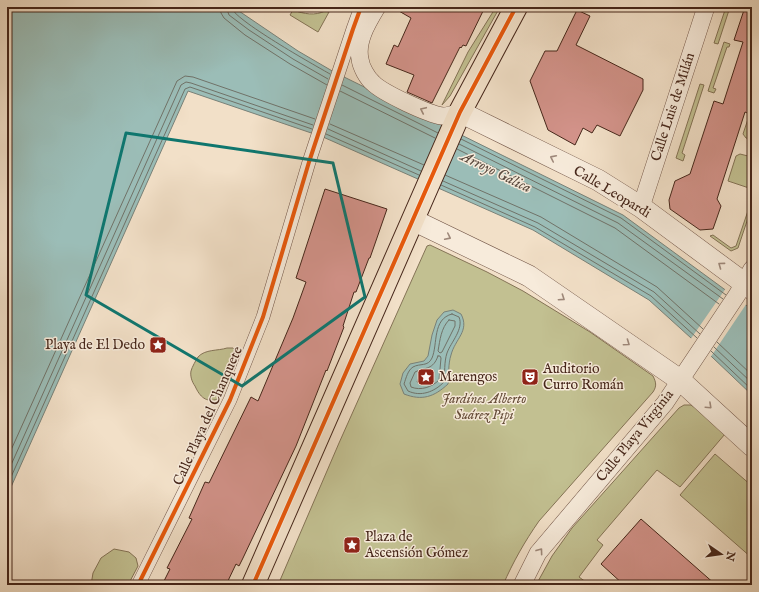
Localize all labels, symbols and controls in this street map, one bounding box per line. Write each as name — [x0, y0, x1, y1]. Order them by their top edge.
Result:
street label: Calle Luis de Milán — [647, 50, 699, 164]
one-way arrow — [420, 107, 427, 115]
water label: Arroyo Gálica — [456, 146, 535, 197]
one-way arrow — [549, 155, 557, 163]
street label: Calle Leopardi — [570, 162, 654, 222]
one-way arrow — [443, 232, 451, 240]
one-way arrow — [718, 262, 725, 270]
one-way arrow — [558, 293, 565, 301]
place icon: Playa de El Dedo — [148, 335, 168, 355]
place label: Playa de El Dedo — [45, 336, 145, 354]
one-way arrow — [623, 338, 630, 346]
street label: Calle Playa del Chanquete — [169, 343, 247, 488]
place label: Auditorio Curro Román — [542, 360, 624, 394]
place icon: Marengos — [416, 367, 436, 387]
theatre icon: Auditorio Curro Román — [520, 367, 540, 387]
place label: Marengos — [439, 368, 497, 386]
street label: Calle Playa Virginia — [592, 386, 678, 486]
park label: Jardínes Alberto Suárez Pipi — [442, 390, 526, 424]
one-way arrow — [704, 401, 712, 409]
place label: Plaza de Ascensión Gómez — [364, 528, 469, 562]
north arrow — [701, 534, 741, 574]
place icon: Plaza de Ascensión Gómez — [342, 535, 362, 555]
one-way arrow — [535, 548, 543, 555]
text: N — [722, 549, 738, 563]

